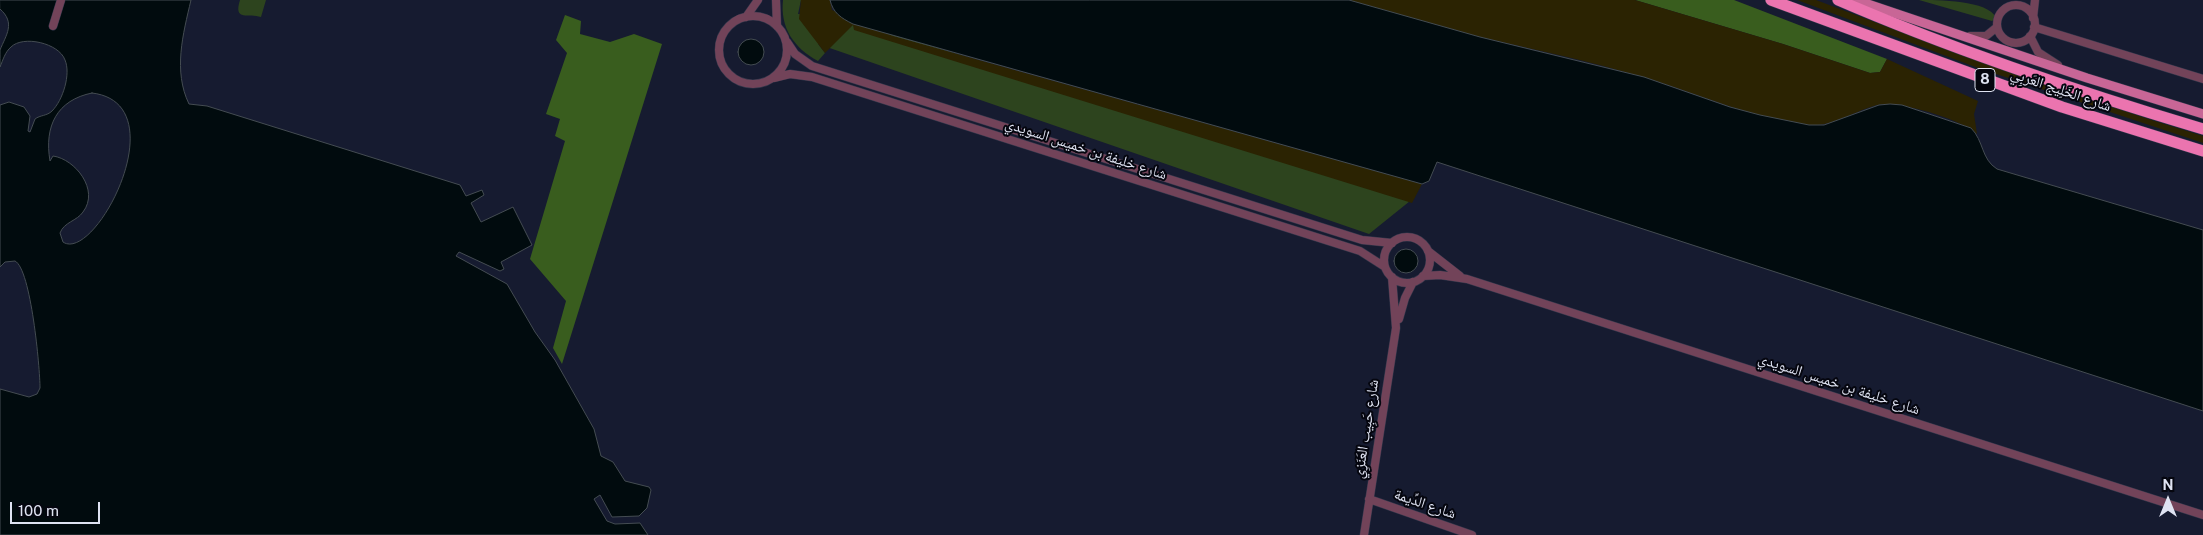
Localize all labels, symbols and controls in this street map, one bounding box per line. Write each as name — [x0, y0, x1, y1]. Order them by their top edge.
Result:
street label: شارع الخَلِيج العَربِي — [2008, 64, 2114, 116]
road number: 8 — [1975, 68, 1995, 92]
street label: شارع خليفة بن خميس السويدي — [1003, 114, 1169, 184]
street label: شارع خليفة بن خميس السويدي — [1756, 349, 1922, 419]
street label: شارع حَبِيب العَنَزِي — [1349, 378, 1383, 480]
north arrow — [2143, 475, 2193, 525]
text: N — [2163, 477, 2173, 493]
street label: شارع الدِّيمة — [1392, 485, 1458, 523]
scale bar — [12, 492, 102, 524]
text: 100 m — [18, 502, 59, 519]

